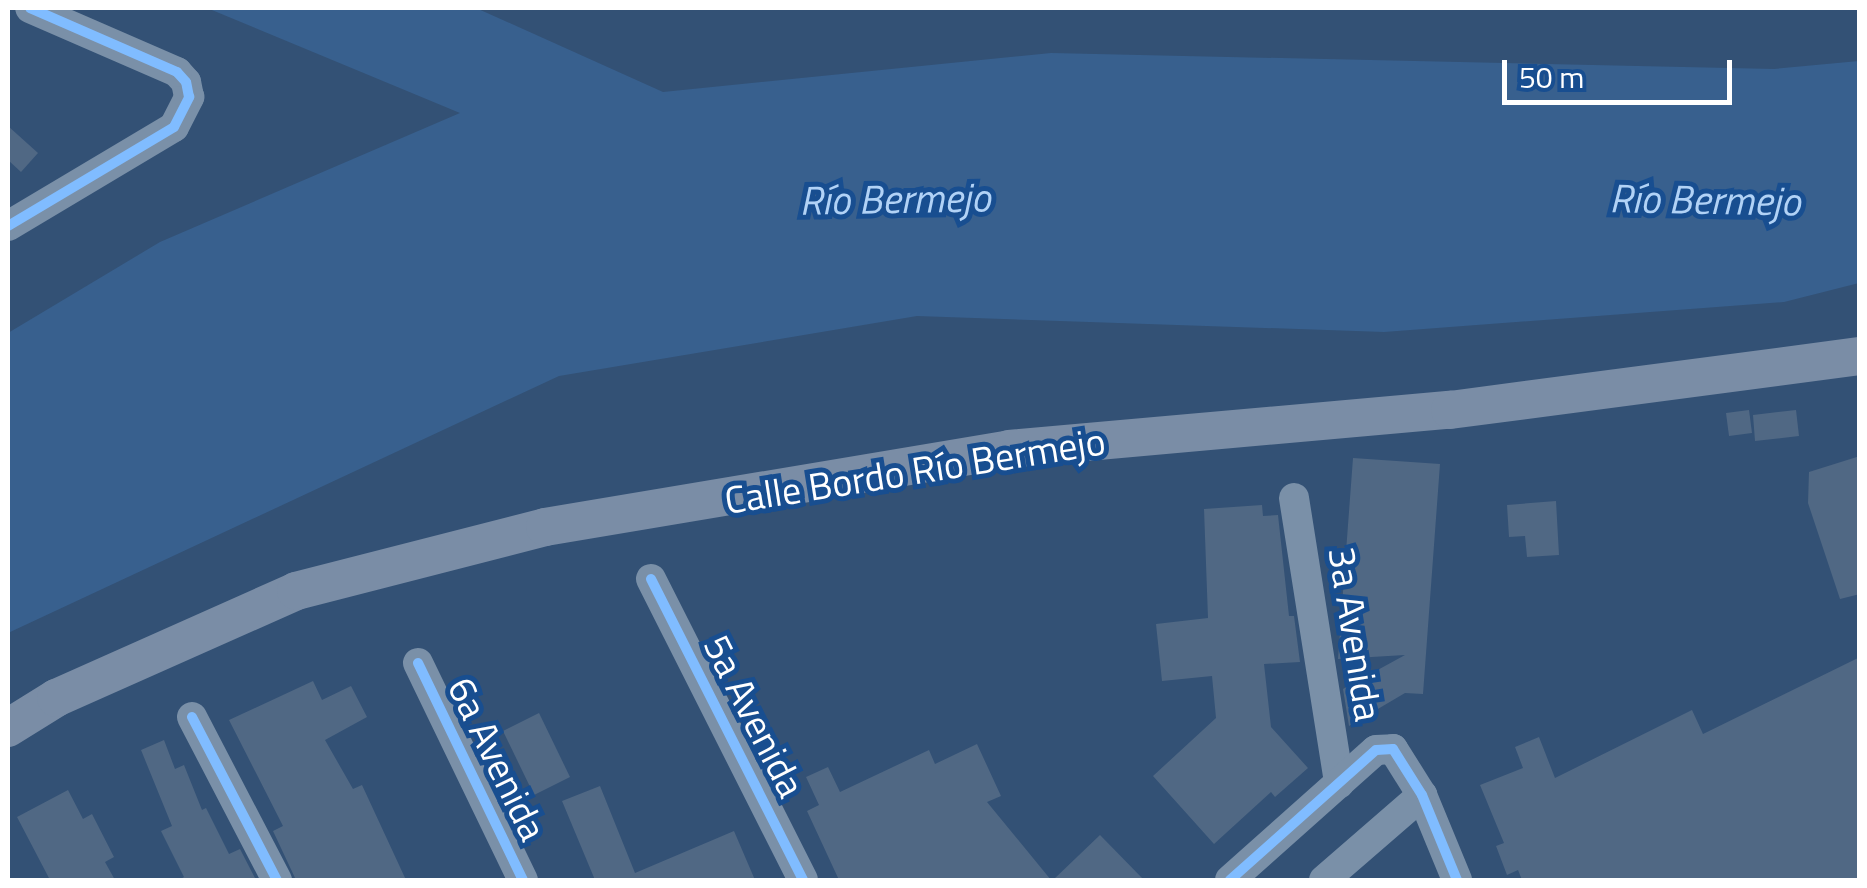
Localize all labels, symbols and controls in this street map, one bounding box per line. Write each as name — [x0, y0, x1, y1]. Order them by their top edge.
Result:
scale bar — [1507, 40, 1737, 102]
text: 50 m — [1519, 54, 1584, 100]
water label: Río Bermejo — [799, 173, 991, 225]
water label: Río Bermejo — [1609, 174, 1801, 226]
street label: Calle Bordo Río Bermejo — [721, 418, 1109, 524]
street label: 3a Avenida — [1319, 544, 1391, 724]
street label: 5a Avenida — [694, 627, 814, 805]
street label: 6a Avenida — [438, 670, 556, 848]

